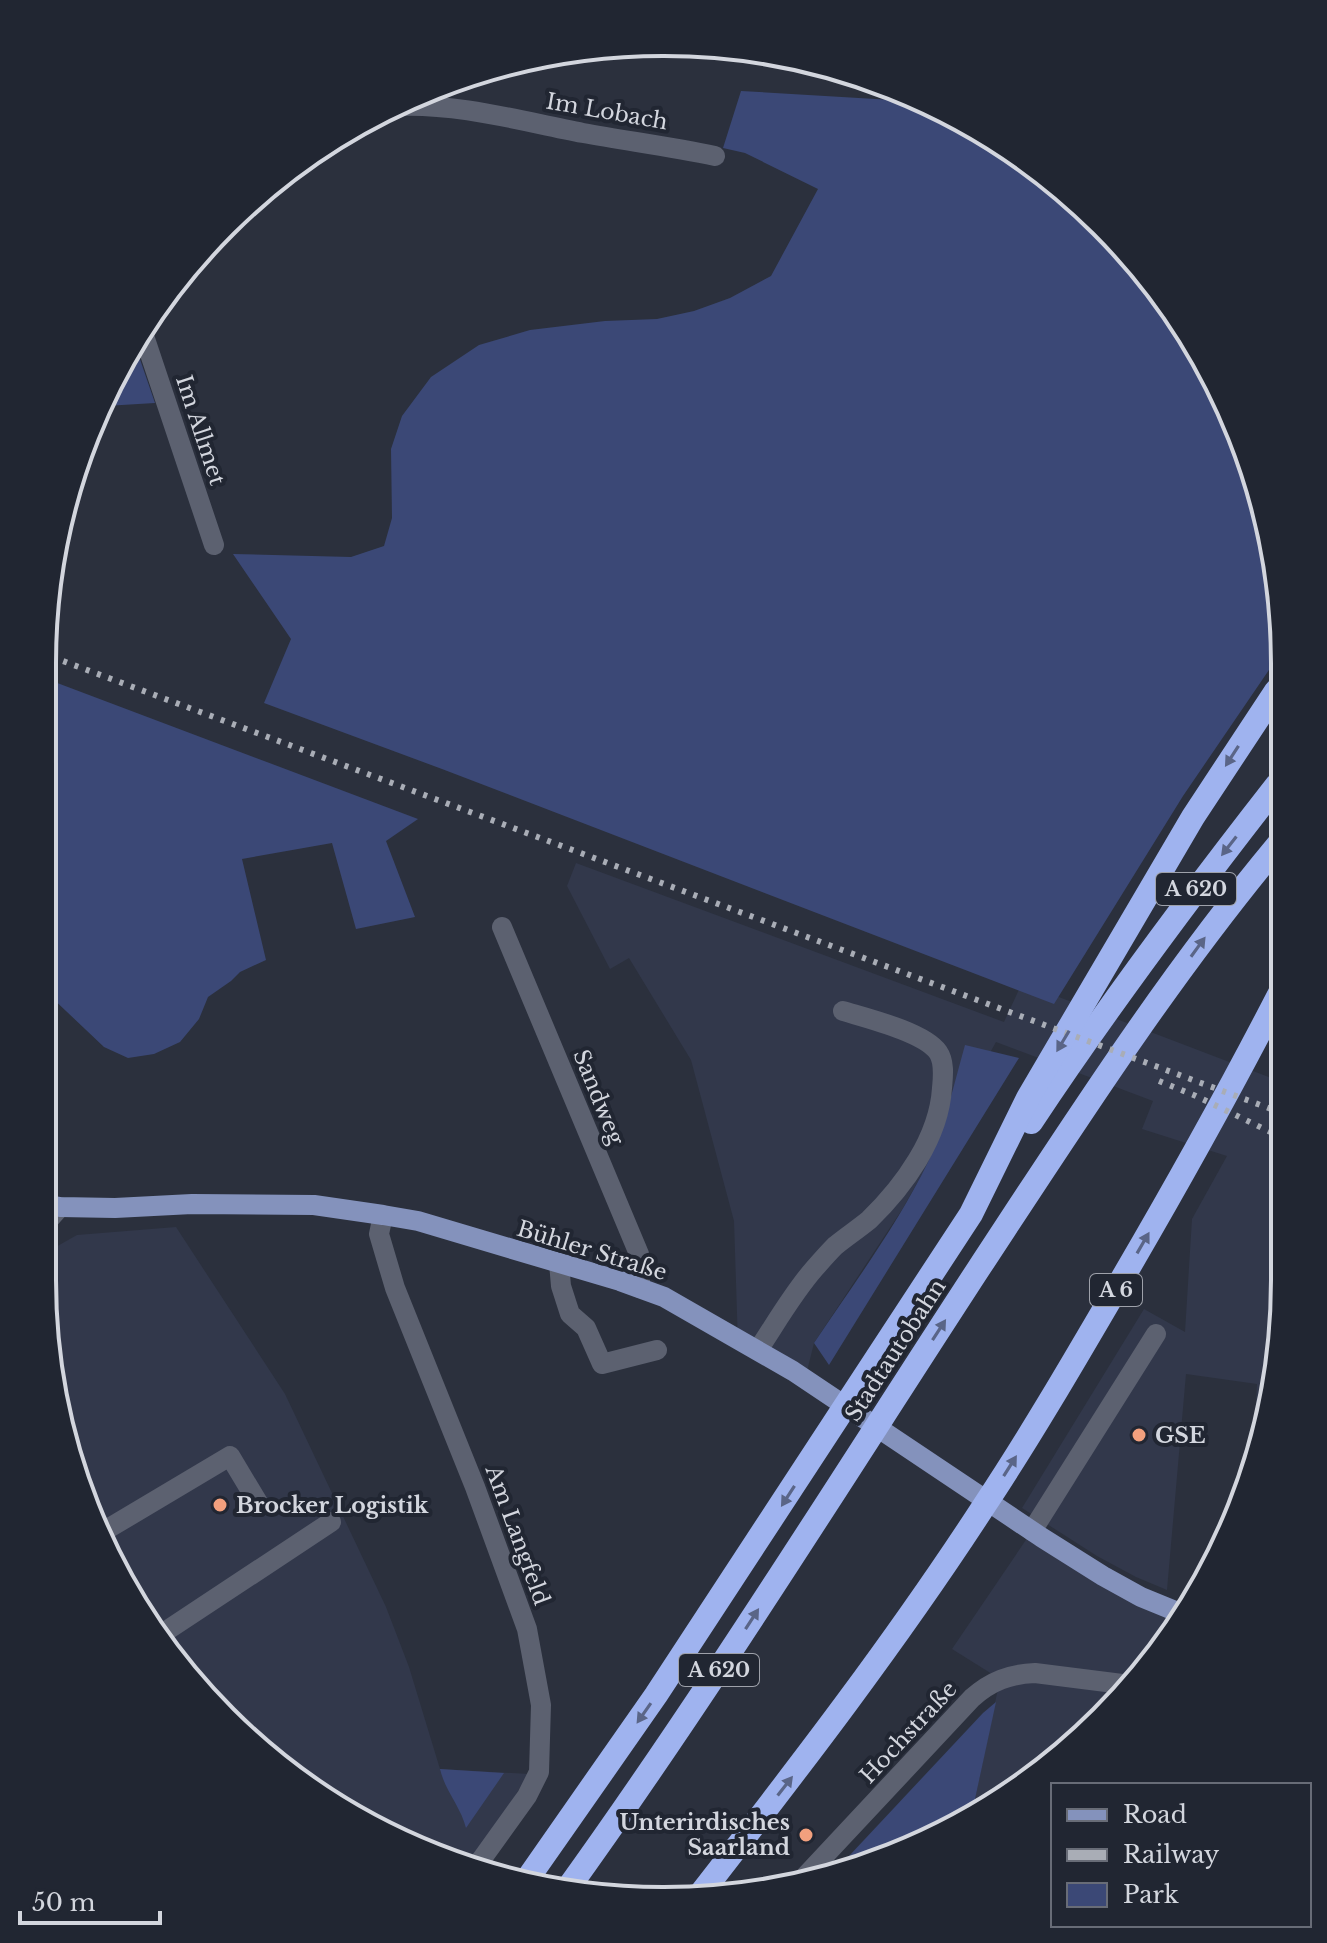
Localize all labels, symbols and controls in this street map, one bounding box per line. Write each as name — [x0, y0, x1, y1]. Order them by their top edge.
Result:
street label: Im Lobach — [544, 88, 670, 135]
street label: Im Allmet — [170, 372, 231, 489]
one-way arrow — [1225, 745, 1240, 767]
one-way arrow — [1221, 836, 1237, 856]
road number: A 620 — [1156, 873, 1236, 905]
one-way arrow — [1189, 937, 1205, 957]
one-way arrow — [1056, 1030, 1070, 1052]
street label: Sandweg — [567, 1046, 630, 1150]
street label: Bühler Straße — [514, 1215, 670, 1286]
one-way arrow — [1136, 1232, 1150, 1254]
street label: Stadtautobahn — [839, 1274, 951, 1427]
road number: A 6 — [1090, 1274, 1142, 1306]
one-way arrow — [931, 1320, 946, 1341]
place label: GSE — [1155, 1422, 1206, 1449]
marker: GSE — [1130, 1426, 1148, 1444]
one-way arrow — [1002, 1455, 1017, 1477]
street label: Am Langfeld — [479, 1461, 555, 1609]
one-way arrow — [781, 1485, 795, 1507]
place label: Brocker Logistik — [236, 1492, 429, 1519]
marker: Brocker Logistik — [211, 1496, 229, 1514]
one-way arrow — [745, 1608, 760, 1629]
road number: A 620 — [679, 1654, 759, 1686]
street label: Hochstraße — [854, 1676, 962, 1789]
one-way arrow — [637, 1702, 652, 1723]
one-way arrow — [776, 1776, 792, 1796]
legend — [1051, 1783, 1311, 1927]
text: Road — [1123, 1800, 1187, 1829]
place label: Unterirdisches Saarland — [620, 1809, 790, 1861]
marker: Unterirdisches Saarland — [797, 1826, 815, 1844]
text: Railway — [1123, 1840, 1220, 1869]
scale bar — [20, 1875, 160, 1925]
text: Park — [1123, 1880, 1179, 1909]
text: 50 m — [32, 1888, 96, 1917]

